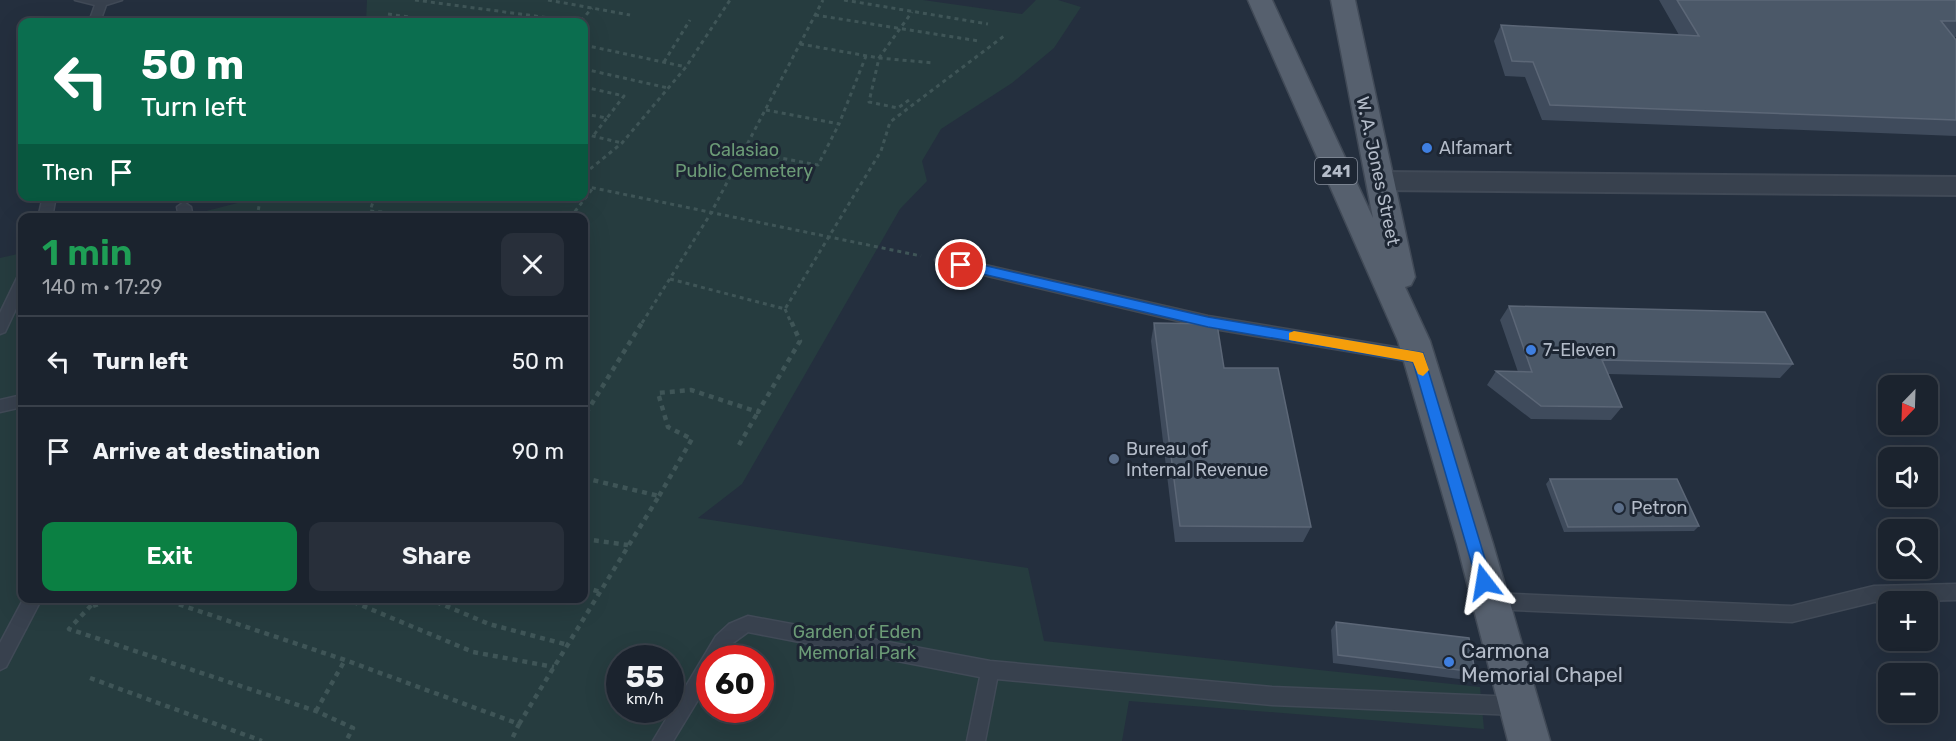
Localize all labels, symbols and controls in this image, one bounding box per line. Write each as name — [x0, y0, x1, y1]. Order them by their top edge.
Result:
text: 50 m — [141, 40, 244, 90]
icon: left — [42, 42, 120, 120]
text: Turn left — [141, 91, 246, 123]
street label: W. A. Jones Street — [1351, 95, 1405, 247]
place label: Alfamart — [1439, 137, 1512, 159]
park label: Calasiao Public Cemetery — [675, 139, 813, 182]
marker: Alfamart — [1420, 141, 1434, 155]
icon: arrive — [105, 156, 138, 189]
road number: 241 — [1315, 158, 1357, 184]
text: Then — [42, 159, 93, 186]
text: 1 min — [42, 231, 133, 274]
button: close — [501, 233, 564, 296]
pin — [935, 239, 986, 290]
icon: arrive — [944, 248, 977, 281]
text: 140 m · 17:29 — [42, 275, 162, 299]
place label: 7-Eleven — [1543, 339, 1616, 361]
marker: 7-Eleven — [1524, 343, 1538, 357]
icon: left — [42, 345, 75, 378]
text: Turn left — [93, 348, 188, 375]
text: 50 m — [512, 348, 564, 375]
north arrow — [1878, 375, 1938, 435]
map controls — [1878, 375, 1938, 723]
icon: arrive — [42, 435, 75, 468]
text: Arrive at destination — [93, 438, 320, 465]
text: 90 m — [512, 438, 564, 465]
place label: Bureau of Internal Revenue — [1126, 438, 1268, 481]
button: sound — [1878, 447, 1938, 507]
marker: Bureau of Internal Revenue — [1107, 452, 1121, 466]
place label: Petron — [1631, 497, 1687, 519]
marker: Petron — [1612, 501, 1626, 515]
button: search — [1878, 519, 1938, 579]
button: Exit — [42, 522, 297, 591]
button: Share — [309, 522, 564, 591]
position arrow — [1452, 550, 1516, 614]
button: + — [1878, 591, 1938, 651]
park label: Garden of Eden Memorial Park — [793, 621, 921, 664]
place label: Carmona Memorial Chapel — [1461, 638, 1623, 687]
speed limit sign: 60 — [696, 645, 774, 723]
marker: Carmona Memorial Chapel — [1442, 655, 1456, 669]
text: 55 — [626, 659, 664, 695]
button: − — [1878, 663, 1938, 723]
text: km/h — [626, 690, 664, 708]

